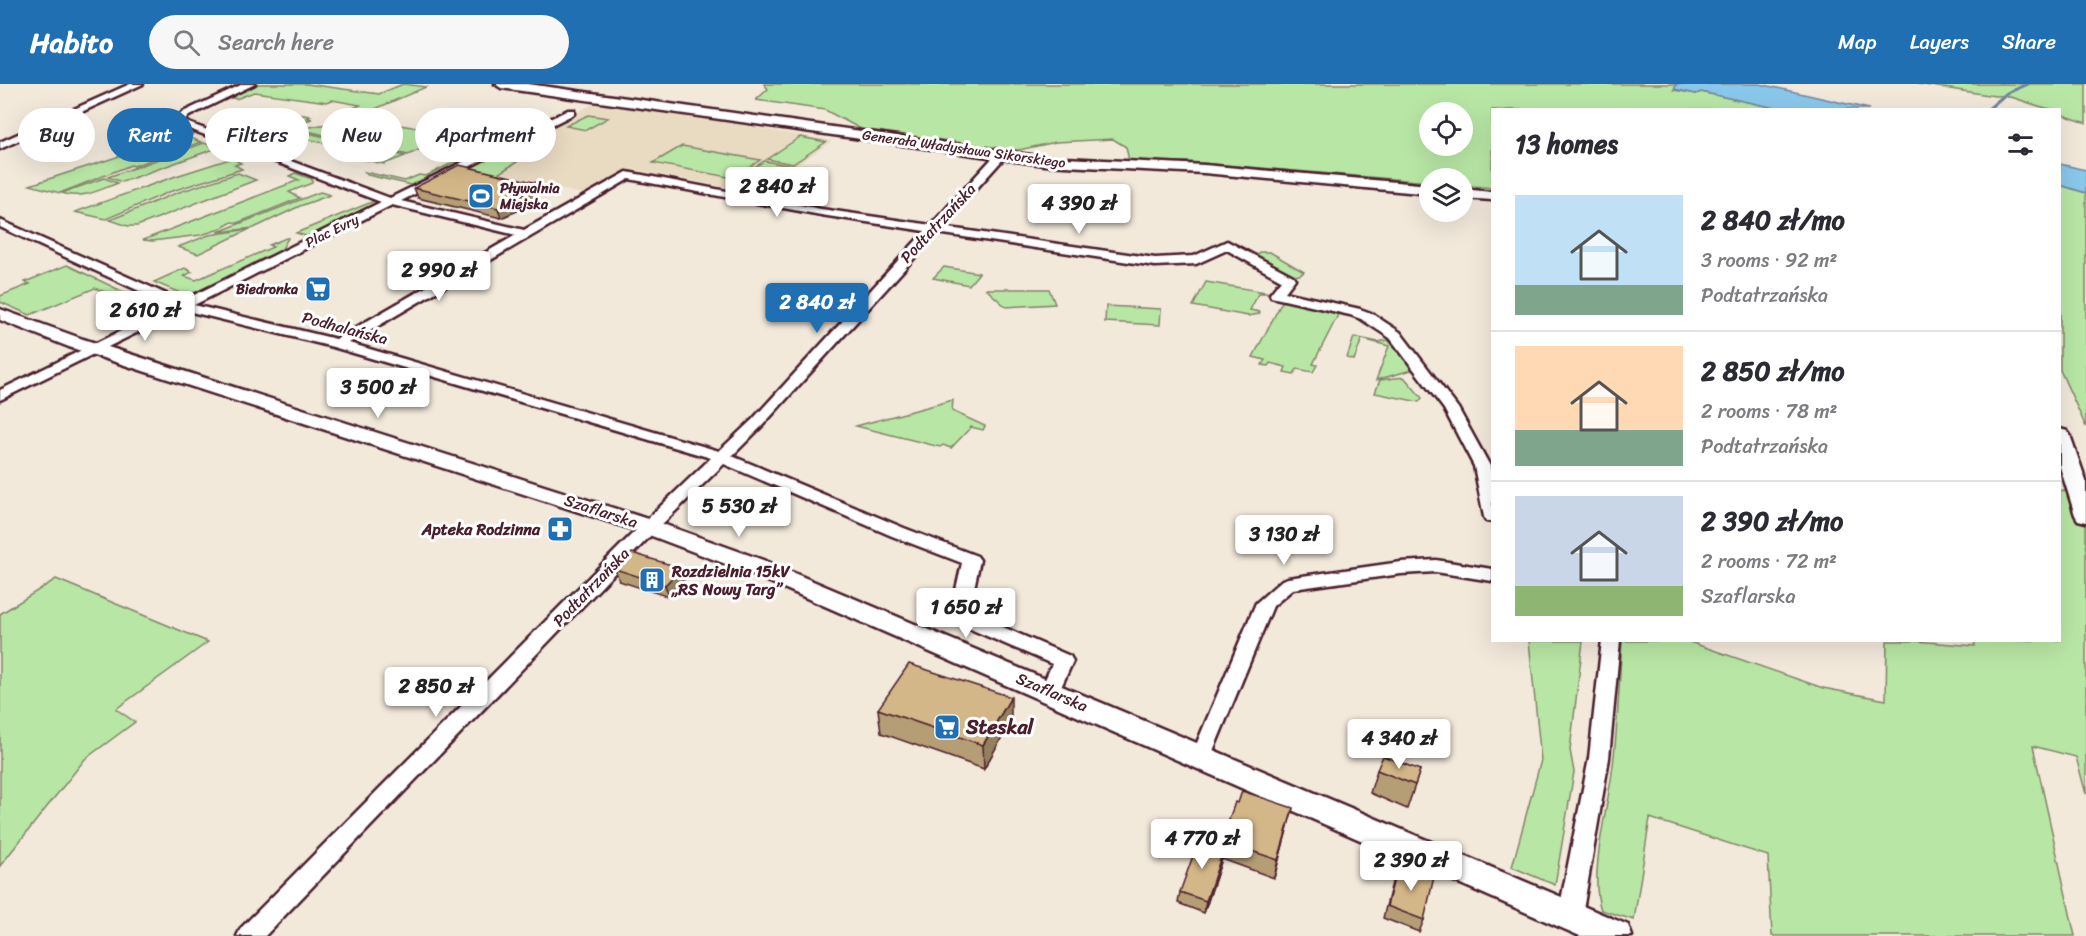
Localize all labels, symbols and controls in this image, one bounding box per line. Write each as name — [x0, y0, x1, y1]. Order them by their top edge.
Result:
search box — [149, 15, 569, 69]
text: Habito — [30, 18, 113, 67]
text: Search here — [218, 23, 334, 62]
text: Map — [1838, 23, 1877, 61]
text: Layers — [1910, 23, 1969, 61]
text: Share — [2002, 23, 2056, 61]
icon: search — [170, 26, 203, 59]
map controls — [1419, 102, 1473, 222]
button: locate — [1419, 102, 1473, 156]
chip: Buy — [18, 108, 95, 162]
chip: Rent — [107, 108, 193, 162]
chip: Filters — [205, 108, 309, 162]
chip: New — [321, 108, 403, 162]
chip: Apartment — [415, 108, 556, 162]
text: 13 homes — [1515, 121, 1618, 167]
street label: Generała Władysława Sikorskiego — [861, 122, 1067, 176]
icon: filters — [2004, 128, 2037, 161]
pin: 2 840 zł — [715, 167, 839, 218]
button: layers — [1419, 168, 1473, 222]
text: 2 840 zł — [739, 169, 815, 204]
place label: Pływalnia Miejska — [499, 176, 560, 217]
street label: Podtatrzańska — [893, 176, 983, 270]
sports icon: Pływalnia Miejska — [466, 181, 496, 211]
pin: 4 390 zł — [1017, 184, 1141, 235]
text: 4 390 zł — [1042, 186, 1116, 221]
text: 2 840 zł/mo — [1701, 197, 1845, 243]
street label: Plac Evry — [301, 207, 364, 255]
icon: home — [1563, 219, 1635, 291]
text: 3 rooms · 92 m² — [1701, 243, 1837, 278]
pin: 2 990 zł — [377, 251, 501, 302]
text: 2 990 zł — [401, 253, 477, 288]
supermarket icon: Biedronka — [303, 274, 333, 304]
place label: Biedronka — [236, 277, 298, 302]
text: Podtatrzańska — [1701, 278, 1828, 313]
pin: 2 840 zł — [755, 283, 879, 334]
text: 2 840 zł — [779, 285, 855, 320]
pin: 2 610 zł — [83, 291, 207, 342]
text: 2 610 zł — [110, 293, 180, 328]
street label: Podhalańska — [299, 303, 391, 353]
text: 2 850 zł/mo — [1701, 348, 1844, 394]
pin: 3 500 zł — [316, 368, 440, 419]
text: 3 500 zł — [341, 370, 415, 405]
icon: home — [1563, 370, 1635, 442]
text: 2 rooms · 78 m² — [1701, 394, 1837, 429]
text: Podtatrzańska — [1701, 429, 1828, 464]
street label: Szaflarska — [561, 486, 641, 536]
pin: 5 530 zł — [677, 487, 801, 538]
text: 5 530 zł — [702, 489, 776, 524]
text: 2 390 zł/mo — [1701, 498, 1843, 544]
pharmacy icon: Apteka Rodzinna — [545, 514, 575, 544]
place label: Apteka Rodzinna — [421, 515, 541, 544]
pin: 3 130 zł — [1222, 515, 1346, 566]
text: 3 130 zł — [1249, 517, 1319, 552]
icon: home — [1563, 520, 1635, 592]
street label: Podtatrzańska — [545, 540, 637, 634]
text: 2 rooms · 72 m² — [1701, 544, 1837, 579]
place label: Rozdzielnia 15kV „RS Nowy Targ” — [671, 557, 791, 604]
building icon: Rozdzielnia 15kV „RS Nowy Targ” — [637, 565, 667, 595]
text: Szaflarska — [1701, 579, 1796, 614]
pin: 1 650 zł — [904, 588, 1028, 639]
text: 1 650 zł — [930, 590, 1002, 625]
street label: Szaflarska — [1012, 664, 1092, 720]
pin: 2 850 zł — [374, 667, 498, 718]
text: 2 850 zł — [399, 669, 473, 704]
place label: Steskal — [965, 710, 1034, 745]
supermarket icon: Steskal — [932, 712, 962, 742]
pin: 4 340 zł — [1337, 719, 1461, 770]
text: 4 340 zł — [1361, 721, 1437, 756]
pin: 4 770 zł — [1140, 819, 1264, 870]
text: 4 770 zł — [1165, 821, 1239, 856]
pin: 2 390 zł — [1349, 841, 1473, 892]
text: 2 390 zł — [1374, 843, 1448, 878]

